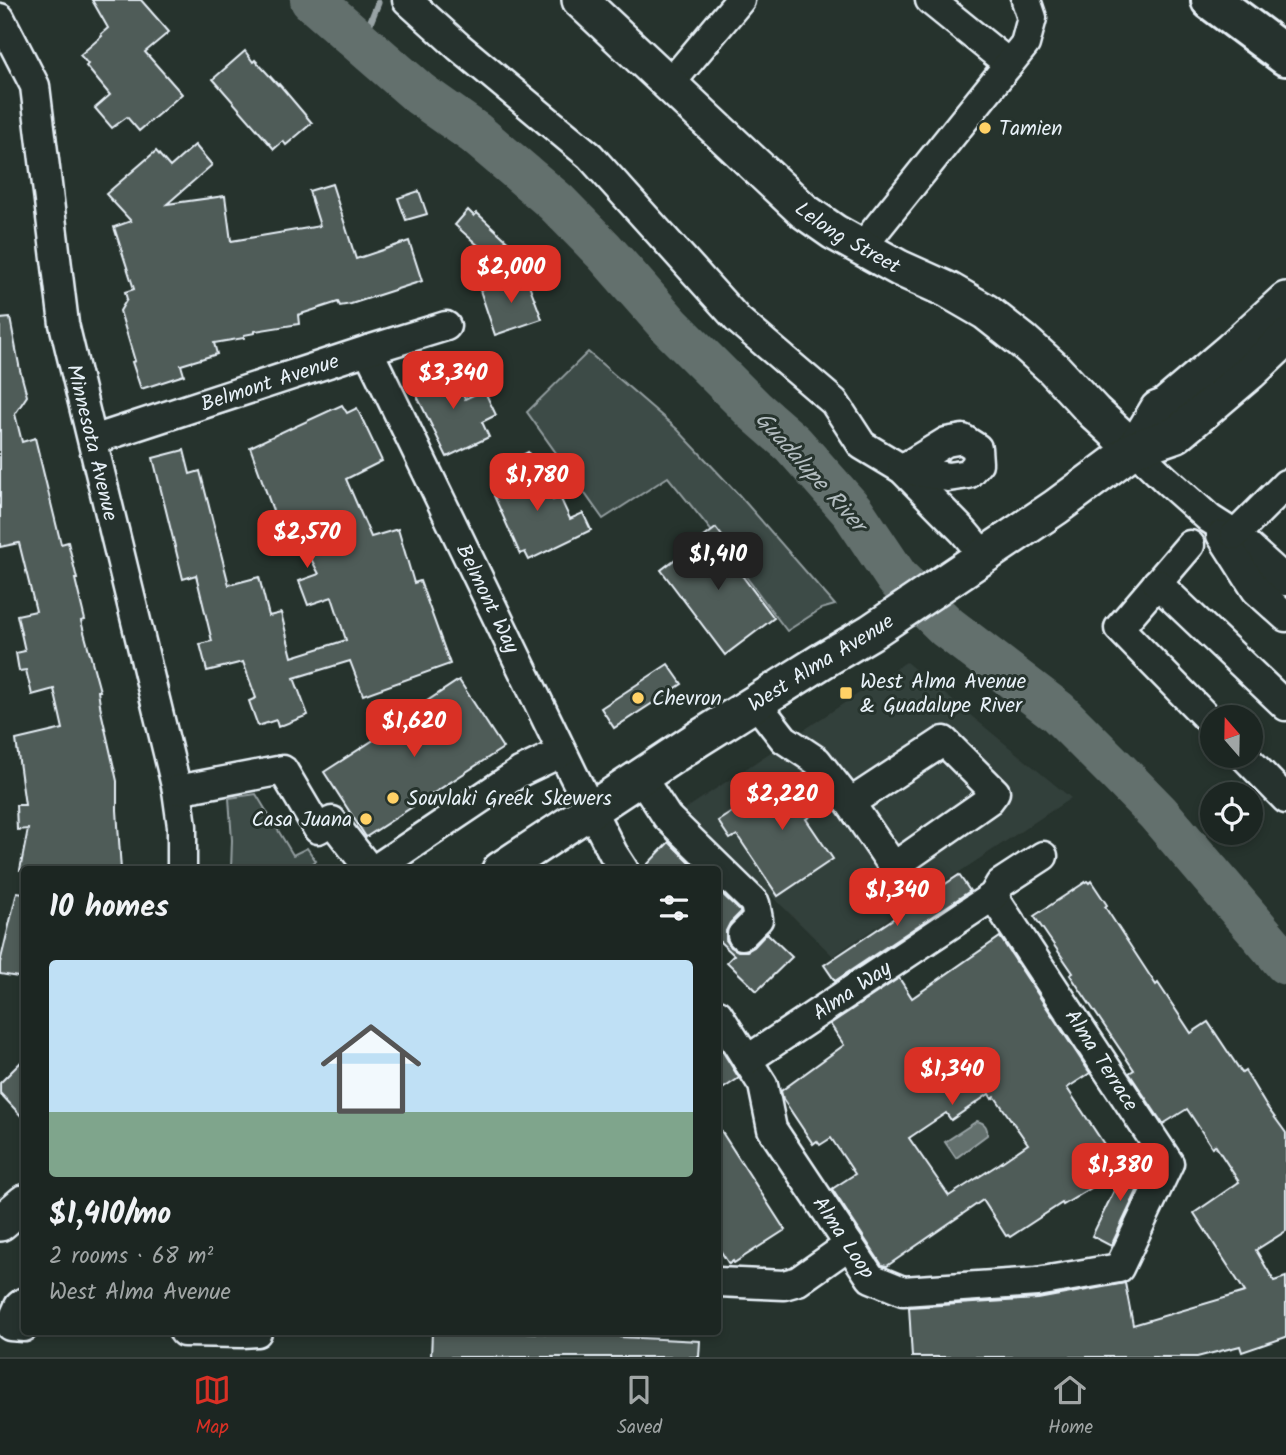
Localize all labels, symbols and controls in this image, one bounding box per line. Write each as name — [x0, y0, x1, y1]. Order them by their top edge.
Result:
place label: Tamien — [999, 113, 1062, 146]
marker: Tamien — [977, 120, 993, 136]
street label: Lelong Street — [786, 195, 907, 284]
pin: $2,000 — [454, 246, 568, 305]
text: $2,000 — [477, 250, 545, 286]
street label: Belmont Avenue — [197, 345, 344, 422]
pin: $3,340 — [396, 352, 510, 411]
text: $3,340 — [418, 356, 488, 392]
street label: Minnesota Avenue — [56, 361, 126, 525]
water label: Guadalupe River — [745, 404, 877, 544]
pin: $1,780 — [480, 454, 594, 513]
text: $1,780 — [506, 458, 568, 494]
pin: $2,570 — [250, 510, 364, 570]
text: $2,570 — [273, 515, 341, 551]
pin: $1,410 — [661, 532, 775, 592]
text: $1,410 — [689, 537, 747, 573]
street label: Belmont Way — [446, 539, 527, 660]
street label: West Alma Avenue — [742, 606, 902, 722]
place label: West Alma Avenue & Guadalupe River — [860, 666, 1027, 723]
place label: Chevron — [652, 683, 722, 716]
marker: West Alma Avenue & Guadalupe River — [838, 685, 854, 701]
marker: Chevron — [630, 690, 646, 706]
pin: $1,620 — [357, 700, 471, 759]
text: $1,620 — [382, 704, 446, 740]
north arrow — [1200, 705, 1264, 768]
map controls — [1200, 705, 1263, 845]
pin: $2,220 — [725, 772, 839, 832]
text: $2,220 — [746, 777, 818, 813]
button: locate — [1200, 782, 1263, 845]
place label: Souvlaki Greek Skewers — [407, 783, 612, 816]
marker: Souvlaki Greek Skewers — [385, 790, 401, 806]
place label: Casa Juana — [252, 804, 352, 837]
marker: Casa Juana — [358, 811, 374, 827]
pin: $1,340 — [840, 869, 954, 928]
text: $1,340 — [865, 873, 929, 909]
text: 10 homes — [49, 884, 169, 932]
icon: filters — [655, 889, 693, 927]
street label: Alma Way — [806, 953, 899, 1030]
street label: Alma Terrace — [1055, 1003, 1147, 1119]
icon: home — [308, 1006, 434, 1132]
pin: $1,340 — [895, 1048, 1009, 1107]
text: $1,340 — [920, 1052, 984, 1088]
pin: $1,380 — [1063, 1144, 1177, 1203]
text: $1,380 — [1088, 1148, 1152, 1184]
street label: Alma Loop — [803, 1190, 882, 1286]
text: $1,410/mo — [49, 1191, 171, 1239]
text: 2 rooms · 68 m² — [49, 1239, 213, 1275]
text: West Alma Avenue — [49, 1275, 231, 1311]
tab: Map — [193, 1371, 231, 1443]
tab: Saved — [617, 1371, 662, 1443]
tab: Home — [1048, 1371, 1093, 1443]

